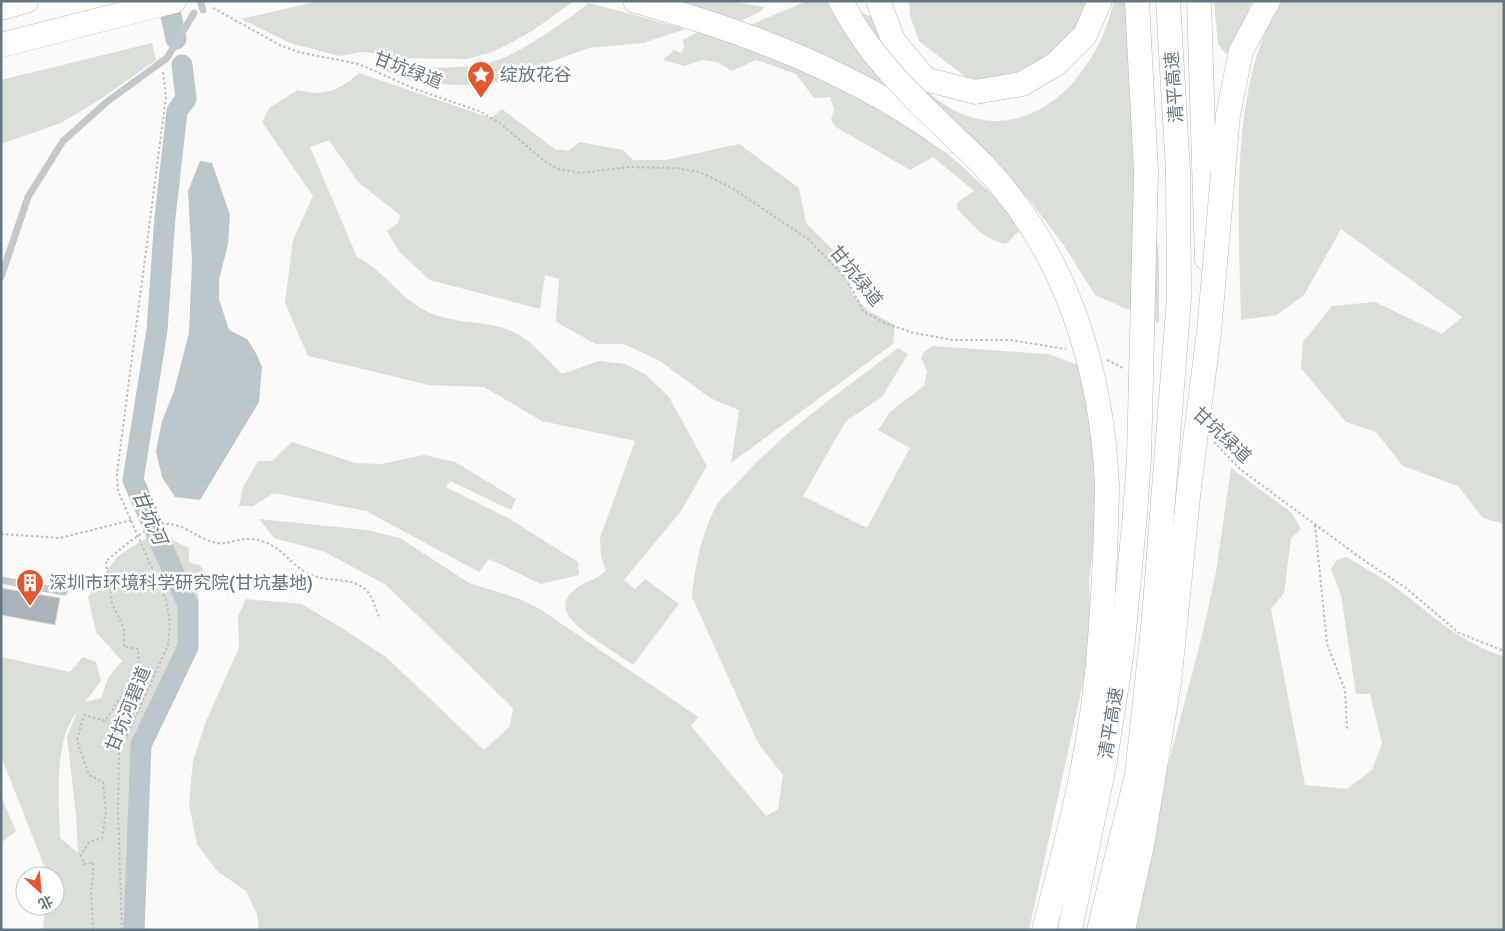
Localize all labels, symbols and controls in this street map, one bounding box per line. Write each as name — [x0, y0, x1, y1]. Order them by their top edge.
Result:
street label: 甘坑绿道 — [370, 47, 446, 93]
street label: 清平高速 — [1161, 50, 1187, 124]
place icon: 绽放花谷 — [466, 60, 496, 99]
place label: 绽放花谷 — [500, 64, 572, 86]
street label: 甘坑绿道 — [825, 241, 887, 311]
street label: 甘坑绿道 — [1188, 402, 1256, 468]
water label: 甘坑河 — [127, 486, 173, 552]
building icon: 深圳市环境科学研究院(甘坑基地) — [15, 568, 45, 607]
place label: 深圳市环境科学研究院(甘坑基地) — [49, 572, 313, 594]
street label: 甘坑河碧道 — [101, 663, 155, 755]
street label: 清平高速 — [1095, 686, 1127, 760]
north arrow — [15, 866, 65, 916]
text: 北 — [35, 892, 55, 913]

